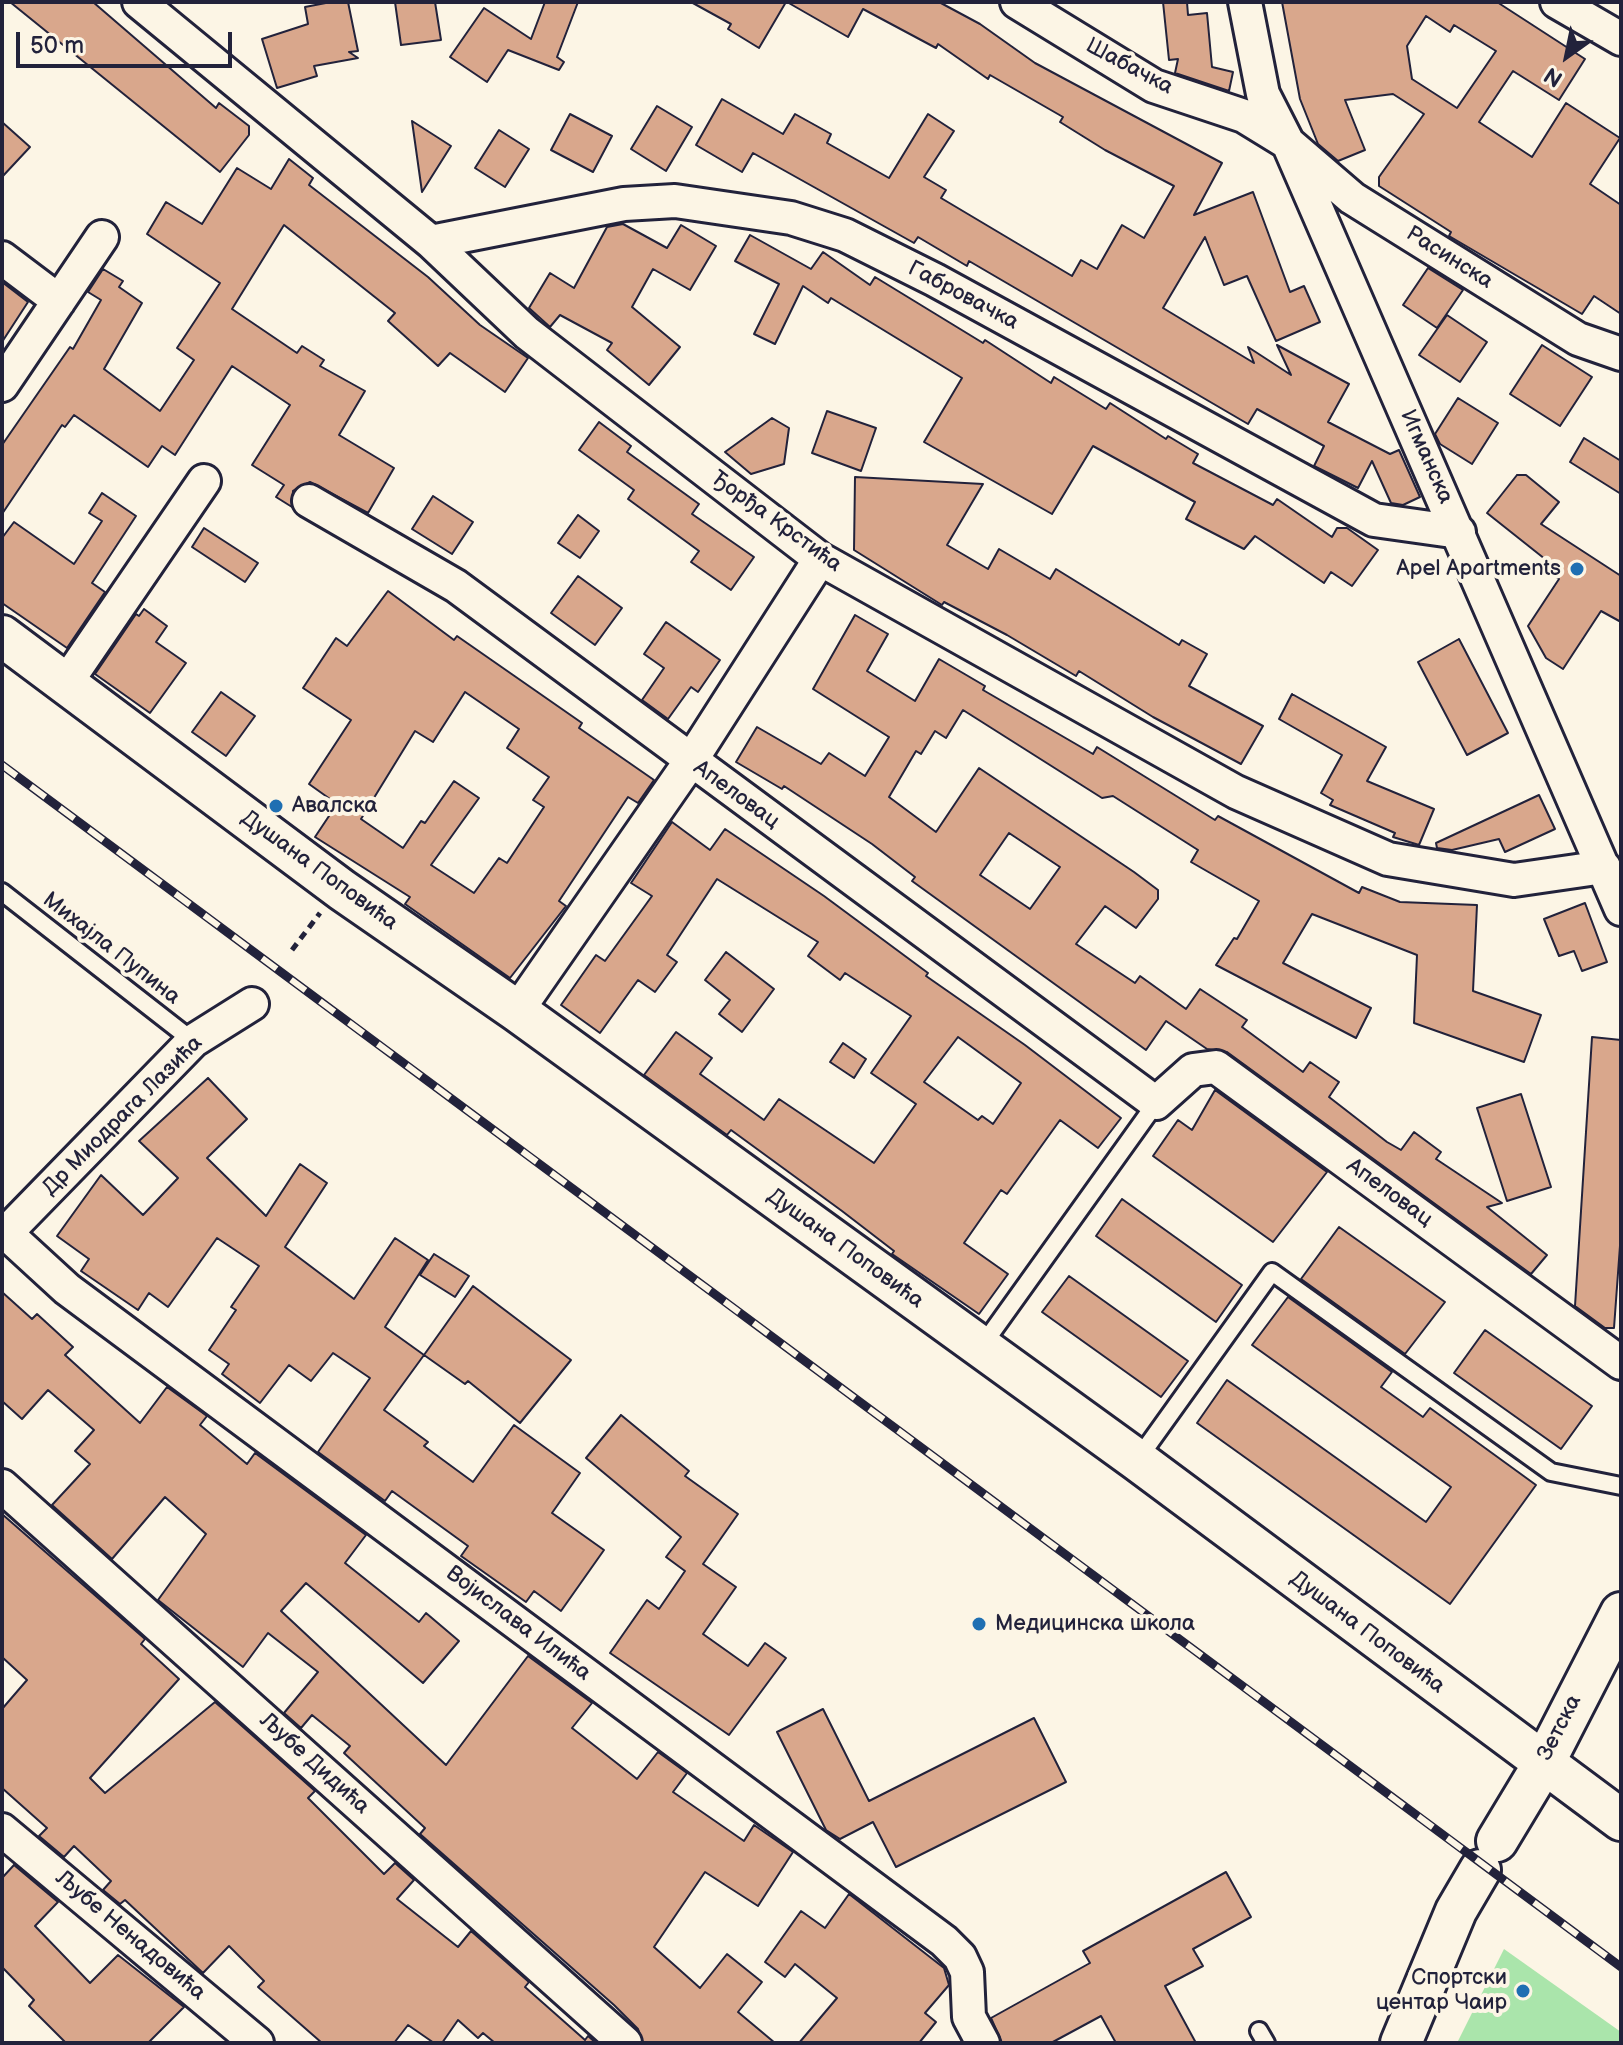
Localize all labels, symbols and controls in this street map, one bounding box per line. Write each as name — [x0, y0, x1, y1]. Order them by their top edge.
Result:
scale bar — [20, 16, 236, 66]
north arrow — [1527, 16, 1607, 96]
text: 50 m — [30, 31, 84, 60]
street label: Шабачка — [1081, 33, 1177, 101]
text: N — [1539, 61, 1568, 92]
street label: Расинска — [1401, 221, 1497, 295]
street label: Габровачка — [903, 256, 1023, 336]
street label: Игманска — [1394, 406, 1458, 508]
street label: Ђорђа Крстића — [706, 466, 846, 578]
place label: Apel Apartments — [1396, 556, 1561, 582]
marker: Apel Apartments — [1568, 560, 1586, 578]
street label: Апеловац — [688, 755, 784, 835]
place label: Авалска — [292, 793, 377, 819]
marker: Авалска — [267, 797, 285, 815]
street label: Душана Поповића — [236, 805, 402, 937]
street label: Михајла Пупина — [37, 887, 185, 1011]
street label: Др Миодрага Лазића — [38, 1031, 208, 1201]
street label: Апеловац — [1341, 1153, 1437, 1233]
street label: Душана Поповића — [762, 1183, 928, 1315]
street label: Војислава Илића — [440, 1561, 596, 1687]
street label: Душана Поповића — [1284, 1566, 1450, 1700]
place label: Медицинска школа — [995, 1611, 1195, 1637]
marker: Медицинска школа — [970, 1615, 988, 1633]
street label: Зетска — [1532, 1691, 1588, 1765]
street label: Љубе Дидића — [254, 1708, 374, 1820]
street label: Љубе Ненадовића — [50, 1866, 210, 2006]
place label: Спортски центар Чаир — [1376, 1965, 1507, 2016]
marker: Спортски центар Чаир — [1514, 1982, 1532, 2000]

